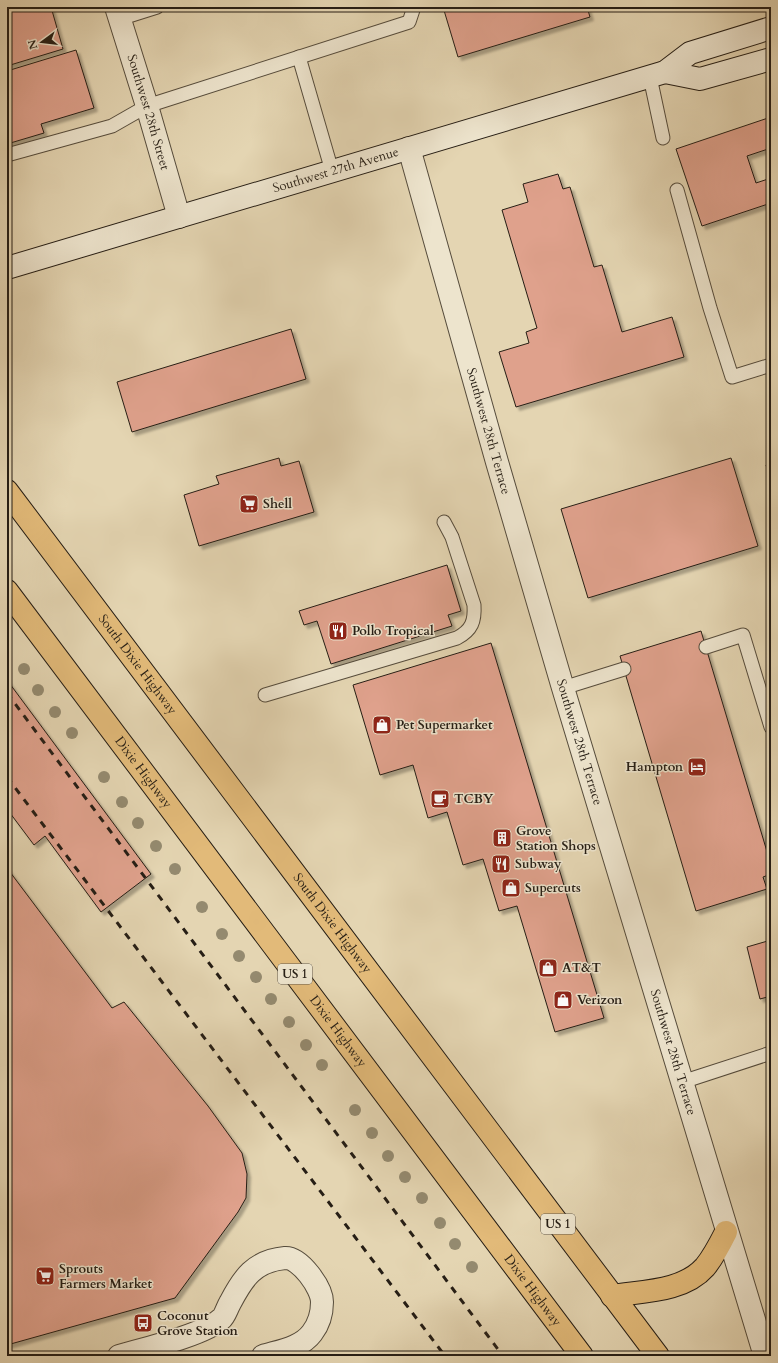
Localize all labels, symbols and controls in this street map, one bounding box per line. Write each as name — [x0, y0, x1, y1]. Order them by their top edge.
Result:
north arrow — [22, 22, 62, 62]
text: N — [24, 37, 41, 51]
street label: Southwest 28th Street — [122, 52, 174, 172]
street label: Southwest 27th Avenue — [271, 143, 401, 197]
street label: Southwest 28th Terrace — [462, 366, 515, 497]
supermarket icon: Shell — [238, 493, 260, 515]
place label: Shell — [263, 495, 292, 513]
street label: South Dixie Highway — [94, 611, 181, 718]
restaurant icon: Pollo Tropical — [327, 620, 349, 642]
place label: Pollo Tropical — [352, 622, 434, 640]
street label: Southwest 28th Terrace — [552, 677, 607, 807]
shop icon: Pet Supermarket — [371, 714, 393, 736]
place label: Pet Supermarket — [396, 716, 493, 734]
street label: Dixie Highway — [110, 733, 176, 812]
hotel icon: Hampton — [686, 756, 708, 778]
place label: Hampton — [626, 758, 684, 776]
cafe icon: TCBY — [429, 788, 451, 810]
place label: TCBY — [454, 790, 494, 808]
place label: Grove Station Shops — [516, 822, 596, 855]
building icon: Grove Station Shops — [491, 827, 513, 849]
restaurant icon: Subway — [490, 853, 512, 875]
place label: Subway — [515, 855, 562, 873]
street label: South Dixie Highway — [289, 869, 376, 977]
shop icon: Supercuts — [500, 877, 522, 899]
place label: Supercuts — [525, 879, 581, 897]
shop icon: AT&T — [537, 957, 559, 979]
place label: AT&T — [562, 959, 601, 977]
road number: US 1 — [278, 964, 312, 984]
street label: Southwest 28th Terrace — [646, 987, 701, 1117]
shop icon: Verizon — [552, 989, 574, 1011]
place label: Verizon — [577, 991, 623, 1009]
street label: Dixie Highway — [305, 992, 371, 1071]
road number: US 1 — [541, 1214, 575, 1234]
street label: Dixie Highway — [500, 1251, 566, 1330]
place label: Sprouts Farmers Market — [59, 1260, 153, 1293]
supermarket icon: Sprouts Farmers Market — [34, 1265, 56, 1287]
place label: Coconut Grove Station — [157, 1307, 238, 1340]
bus stop icon: Coconut Grove Station — [132, 1312, 154, 1334]

